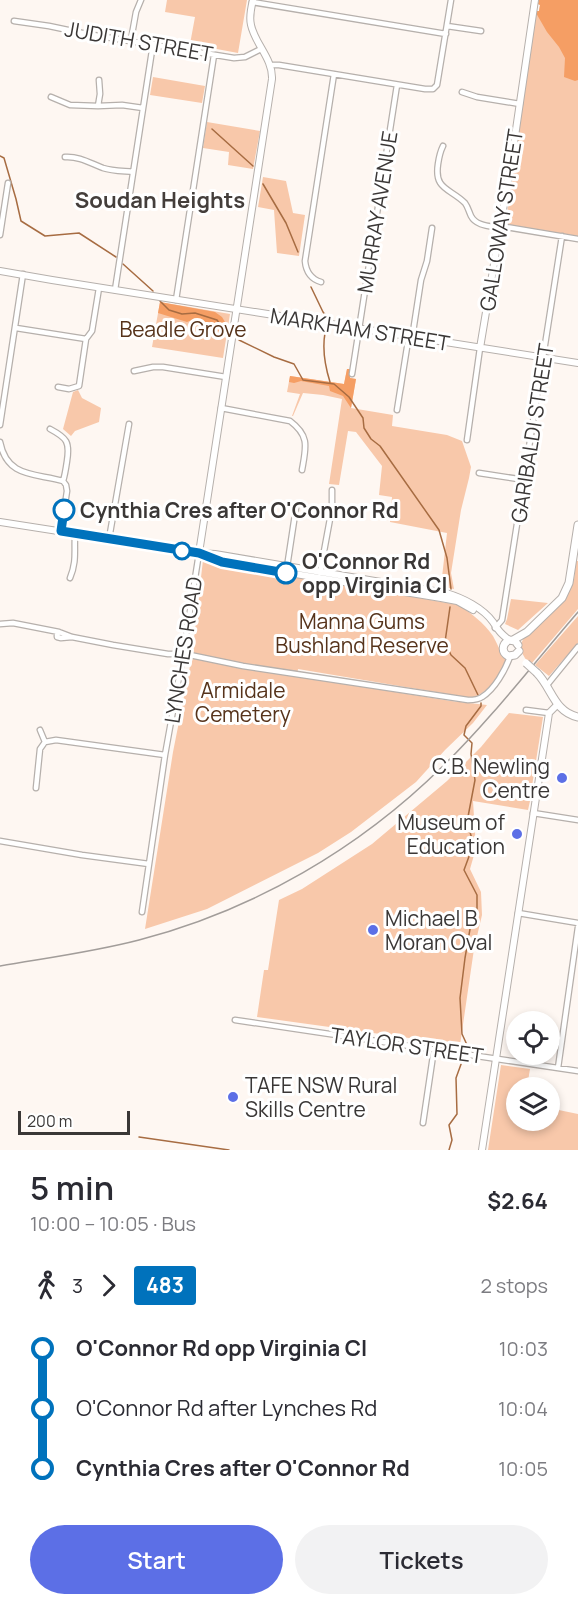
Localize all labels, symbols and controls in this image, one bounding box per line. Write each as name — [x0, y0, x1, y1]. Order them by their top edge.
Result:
street label: JUDITH STREET — [63, 14, 216, 68]
street label: GALLOWAY STREET — [473, 127, 529, 313]
street label: MURRAY AVENUE — [350, 129, 404, 295]
district label: Soudan Heights — [75, 185, 245, 215]
street label: MARKHAM STREET — [268, 301, 452, 357]
park label: Beadle Grove — [119, 315, 247, 343]
street label: GARIBALDI STREET — [504, 341, 560, 525]
place label: Cynthia Cres after O'Connor Rd — [80, 496, 399, 524]
marker: Cynthia Cres after O'Connor Rd — [53, 499, 75, 521]
unlabelled marker — [173, 542, 191, 560]
place label: O'Connor Rd opp Virginia Cl — [302, 547, 447, 599]
marker: O'Connor Rd opp Virginia Cl — [275, 562, 297, 584]
street label: LYNCHES ROAD — [158, 575, 208, 725]
park label: Manna Gums Bushland Reserve — [275, 607, 449, 659]
park label: Armidale Cemetery — [195, 676, 291, 728]
place label: C.B. Newling Centre — [432, 752, 550, 804]
marker: C.B. Newling Centre — [555, 771, 569, 785]
place label: Museum of Education — [397, 808, 506, 860]
marker: Museum of Education — [510, 827, 524, 841]
place label: Michael B Moran Oval — [385, 904, 492, 956]
marker: Michael B Moran Oval — [366, 923, 380, 937]
map controls — [506, 1011, 560, 1131]
button: locate — [506, 1011, 560, 1065]
street label: TAYLOR STREET — [329, 1020, 486, 1070]
place label: TAFE NSW Rural Skills Centre — [245, 1071, 397, 1123]
button: layers — [506, 1077, 560, 1131]
marker: TAFE NSW Rural Skills Centre — [226, 1090, 240, 1104]
scale bar — [18, 1108, 130, 1136]
text: 200 m — [27, 1110, 72, 1132]
text: 5 min — [30, 1165, 114, 1210]
text: $2.64 — [487, 1186, 548, 1216]
text: 10:00 – 10:05 · Bus — [30, 1210, 196, 1237]
icon: walk — [30, 1269, 63, 1302]
icon: forward — [92, 1269, 125, 1302]
text: 483 — [146, 1271, 184, 1299]
text: 3 — [72, 1272, 83, 1299]
text: 2 stops — [480, 1272, 548, 1299]
text: O'Connor Rd opp Virginia Cl — [76, 1333, 367, 1363]
text: 10:03 — [499, 1335, 548, 1362]
text: O'Connor Rd after Lynches Rd — [76, 1393, 377, 1423]
text: 10:04 — [498, 1395, 548, 1422]
text: Cynthia Cres after O'Connor Rd — [76, 1453, 410, 1483]
text: 10:05 — [498, 1455, 548, 1482]
button: Start — [30, 1525, 283, 1594]
button: Tickets — [295, 1525, 548, 1594]

